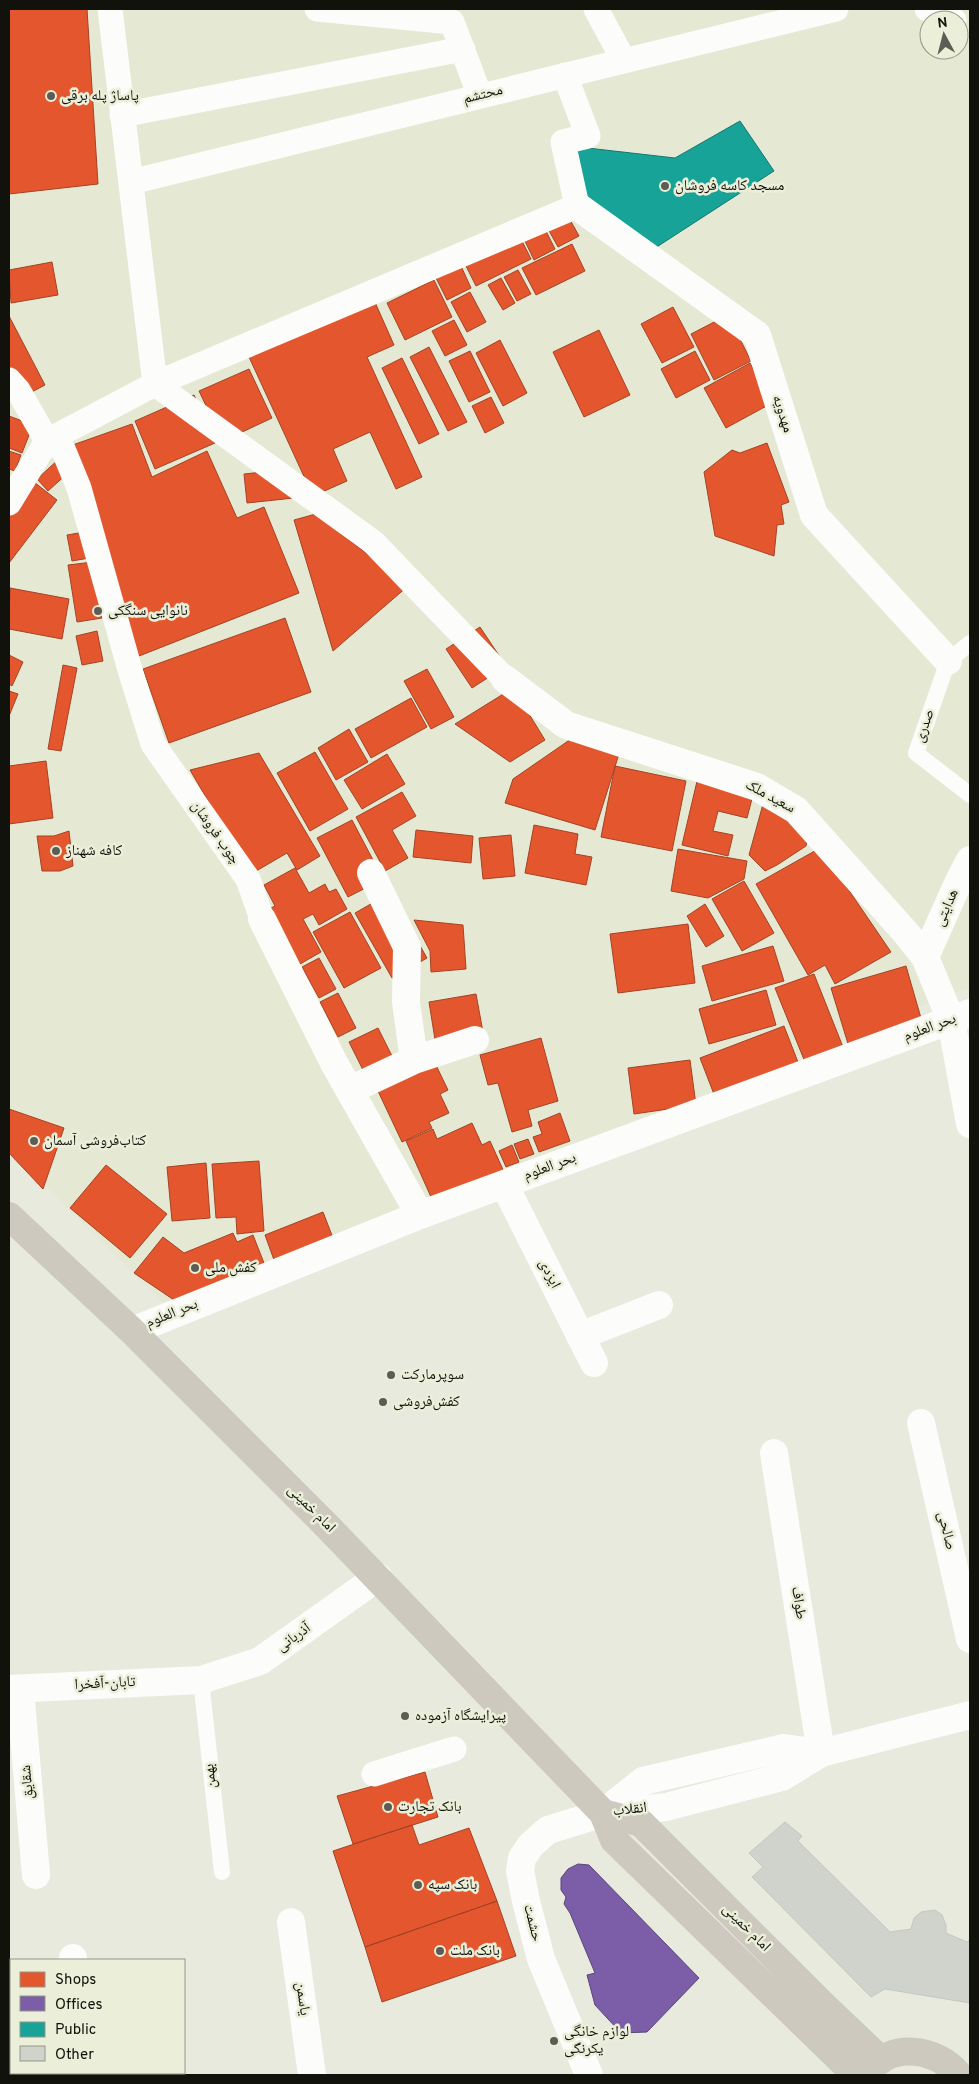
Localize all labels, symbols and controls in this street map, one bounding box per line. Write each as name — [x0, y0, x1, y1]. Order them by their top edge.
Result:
north arrow — [919, 10, 969, 60]
text: N — [937, 15, 949, 33]
street label: محتشم — [461, 81, 505, 109]
place label: پاساژ پله برقی — [61, 87, 139, 106]
marker: پاساژ پله برقی — [45, 90, 57, 102]
place label: مسجد کاسه فروشان — [675, 177, 785, 196]
marker: مسجد کاسه فروشان — [659, 180, 671, 192]
street label: مهدویه — [767, 393, 797, 435]
place label: نانوایی سنگکی — [108, 602, 188, 621]
marker: نانوایی سنگکی — [92, 605, 104, 617]
street label: صدری — [910, 707, 940, 745]
street label: سعید ملک — [742, 776, 799, 818]
street label: چوب فروشان — [186, 797, 244, 869]
place label: کافه شهناز — [65, 842, 122, 861]
marker: کافه شهناز — [50, 845, 62, 857]
street label: هدایتی — [930, 886, 964, 930]
street label: بحر العلوم — [901, 1010, 959, 1046]
place label: کتاب‌فروشی آسمان — [44, 1132, 146, 1151]
marker: کتاب‌فروشی آسمان — [28, 1135, 40, 1147]
street label: بحر العلوم — [521, 1149, 579, 1185]
street label: ایزدی — [534, 1256, 564, 1292]
place label: کفش ملی — [205, 1259, 257, 1278]
marker: کفش ملی — [189, 1262, 201, 1274]
street label: بحر العلوم — [143, 1295, 201, 1333]
place label: سوپرمارکت — [401, 1366, 464, 1385]
marker: سوپرمارکت — [385, 1369, 397, 1381]
place label: کفش‌فروشی — [393, 1393, 460, 1412]
marker: کفش‌فروشی — [377, 1396, 389, 1408]
street label: امام خمینی — [283, 1481, 339, 1537]
street label: صالحی — [932, 1510, 960, 1552]
street label: طواف — [786, 1585, 810, 1621]
street label: آذربانی — [273, 1619, 316, 1657]
street label: تابان-آفخرا — [74, 1673, 137, 1695]
place label: پیرایشگاه آزموده — [415, 1707, 506, 1726]
marker: پیرایشگاه آزموده — [399, 1710, 411, 1722]
street label: بهمن — [200, 1763, 222, 1789]
street label: شقایق — [17, 1764, 39, 1800]
place label: بانک تجارت — [398, 1798, 462, 1817]
street label: انقلاب — [612, 1799, 648, 1821]
marker: بانک تجارت — [382, 1801, 394, 1813]
place label: بانک سپه — [428, 1876, 477, 1895]
marker: بانک سپه — [412, 1879, 424, 1891]
street label: امام خمینی — [718, 1900, 774, 1956]
street label: حشمت — [518, 1902, 546, 1944]
place label: بانک ملت — [450, 1942, 500, 1961]
marker: بانک ملت — [434, 1945, 446, 1957]
legend — [10, 1959, 185, 2074]
text: Shops — [55, 1971, 96, 1990]
street label: یاسمن — [290, 1981, 314, 2017]
text: Offices — [55, 1996, 102, 2015]
text: Public — [55, 2021, 96, 2040]
place label: لوازم خانگی یکرنگی — [564, 2023, 629, 2059]
marker: لوازم خانگی یکرنگی — [548, 2035, 560, 2047]
text: Other — [55, 2046, 94, 2065]

